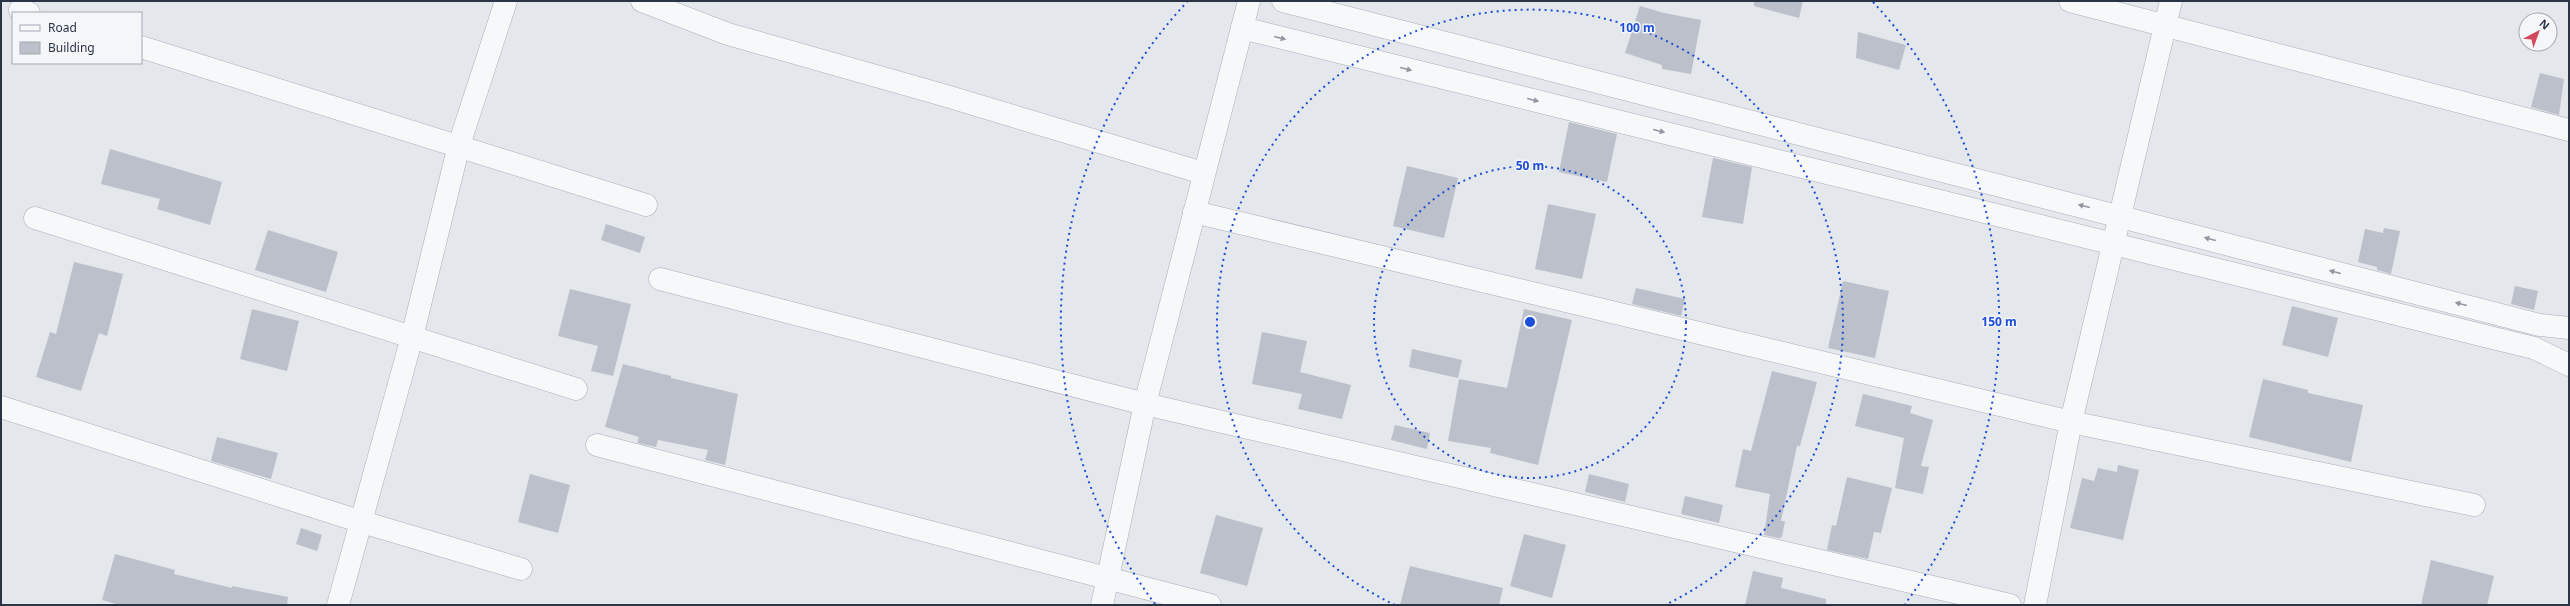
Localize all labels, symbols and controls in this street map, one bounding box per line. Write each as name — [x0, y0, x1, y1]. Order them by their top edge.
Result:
legend — [12, 12, 142, 64]
north arrow — [2518, 12, 2558, 52]
text: N — [2537, 15, 2553, 33]
text: Road — [48, 19, 77, 36]
text: 100 m — [1619, 19, 1655, 36]
one-way arrow — [1274, 35, 1286, 41]
text: Building — [48, 39, 95, 56]
one-way arrow — [1401, 66, 1413, 72]
one-way arrow — [1527, 97, 1539, 103]
one-way arrow — [1653, 129, 1665, 135]
text: 50 m — [1516, 157, 1544, 174]
one-way arrow — [2078, 203, 2090, 209]
one-way arrow — [2203, 236, 2215, 242]
one-way arrow — [2329, 268, 2342, 274]
one-way arrow — [2455, 301, 2467, 307]
text: 150 m — [1981, 313, 2017, 330]
centre of rings — [1523, 315, 1537, 329]

